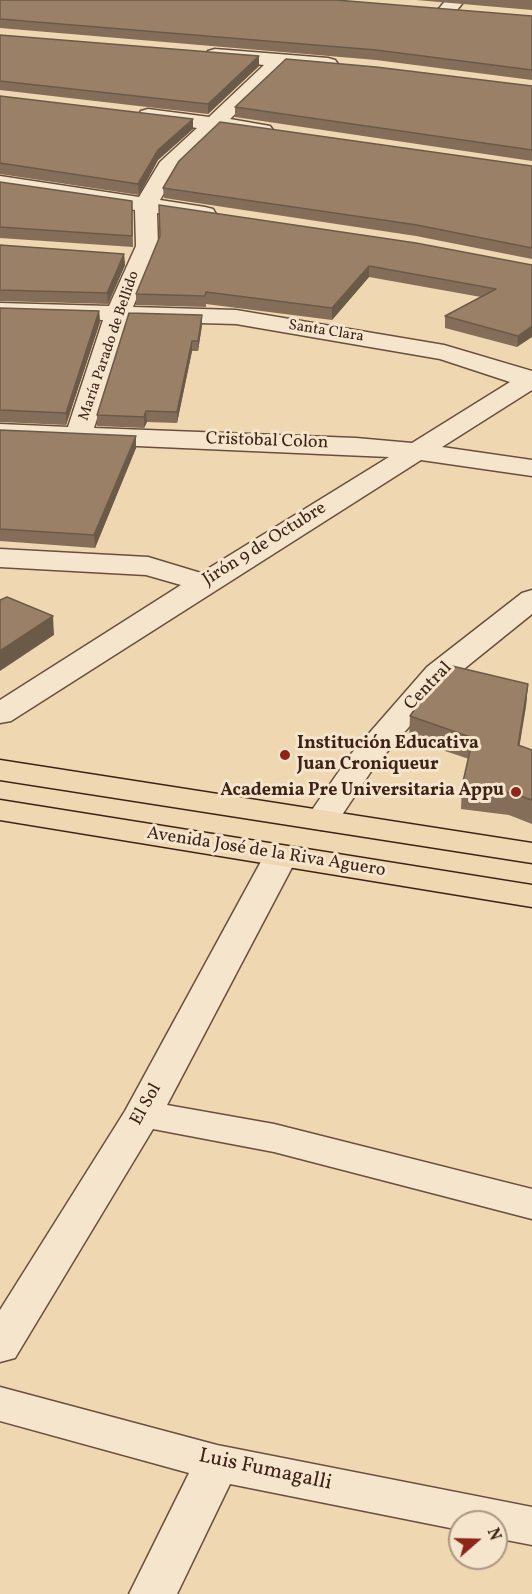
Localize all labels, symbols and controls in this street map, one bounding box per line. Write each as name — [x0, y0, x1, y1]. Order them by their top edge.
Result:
street label: María Parado de Bellido — [76, 269, 144, 423]
street label: Santa Clara — [287, 317, 365, 347]
street label: Cristobal Colon — [205, 429, 329, 455]
street label: Jirón 9 de Octubre — [199, 498, 331, 592]
street label: Central — [401, 658, 457, 716]
place label: Institución Educativa Juan Croniqueur — [297, 734, 479, 777]
marker: Institución Educativa Juan Croniqueur — [278, 748, 292, 762]
place label: Academia Pre Universitaria Appu — [220, 781, 504, 803]
marker: Academia Pre Universitaria Appu — [509, 785, 523, 799]
street label: Avenida José de la Riva Aguero — [145, 823, 387, 883]
street label: El Sol — [127, 1080, 167, 1130]
street label: Luis Fumagalli — [196, 1445, 334, 1497]
north arrow — [448, 1510, 508, 1570]
text: N — [481, 1525, 505, 1544]

